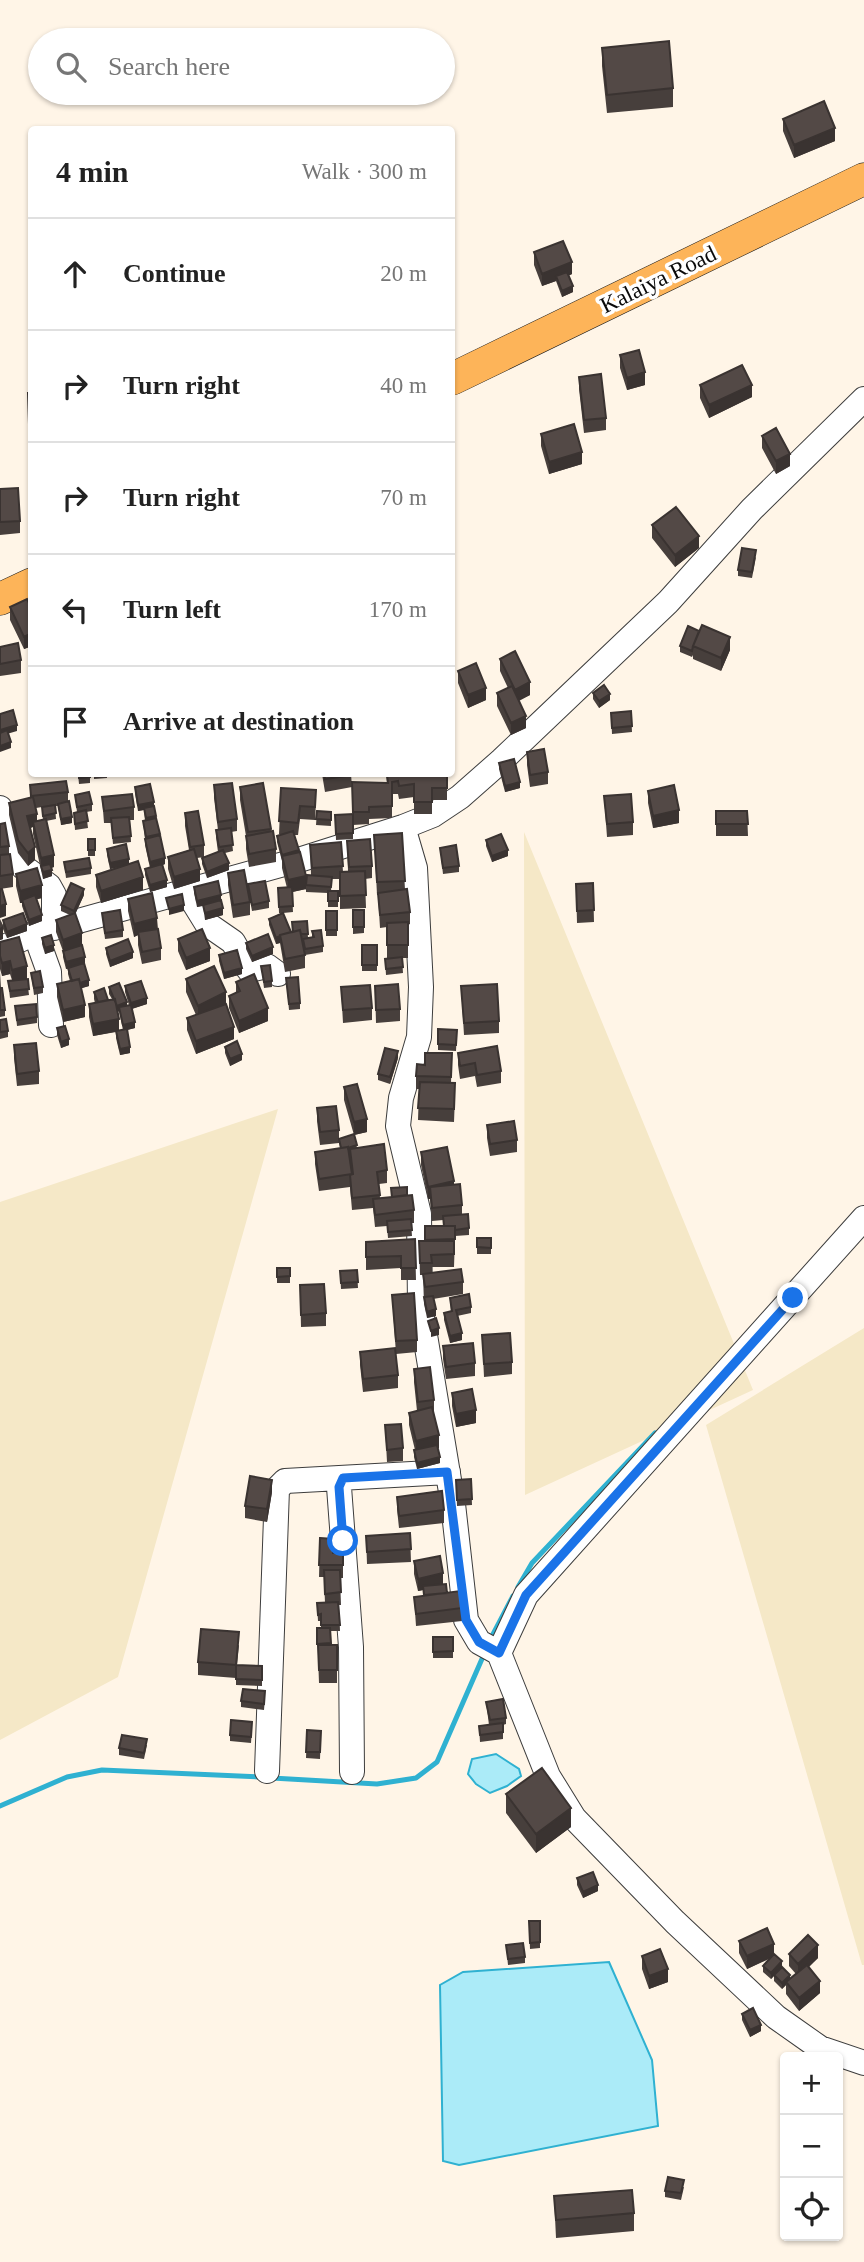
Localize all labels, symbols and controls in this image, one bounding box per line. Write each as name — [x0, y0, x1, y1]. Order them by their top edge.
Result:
search box — [28, 28, 455, 105]
icon: search — [52, 48, 90, 86]
text: Search here — [108, 52, 230, 81]
text: 4 min — [56, 155, 129, 188]
text: Walk · 300 m — [302, 159, 427, 184]
street label: Kalaiya Road — [596, 240, 721, 318]
icon: ahead — [56, 255, 94, 293]
text: Continue — [123, 259, 226, 288]
text: 20 m — [380, 261, 427, 286]
icon: right — [56, 367, 94, 405]
text: Turn right — [123, 371, 240, 400]
text: 40 m — [380, 373, 427, 398]
icon: right — [56, 479, 94, 517]
text: Turn right — [123, 483, 240, 512]
text: 70 m — [380, 485, 427, 510]
icon: left — [56, 591, 94, 629]
text: Turn left — [123, 595, 221, 624]
text: 170 m — [369, 597, 427, 622]
icon: arrive — [56, 703, 94, 741]
text: Arrive at destination — [123, 707, 354, 736]
route end — [777, 1282, 808, 1313]
route start — [327, 1525, 358, 1556]
map controls — [780, 2052, 843, 2241]
button: + — [780, 2052, 843, 2115]
button: − — [780, 2115, 843, 2178]
button: locate — [780, 2178, 843, 2241]

